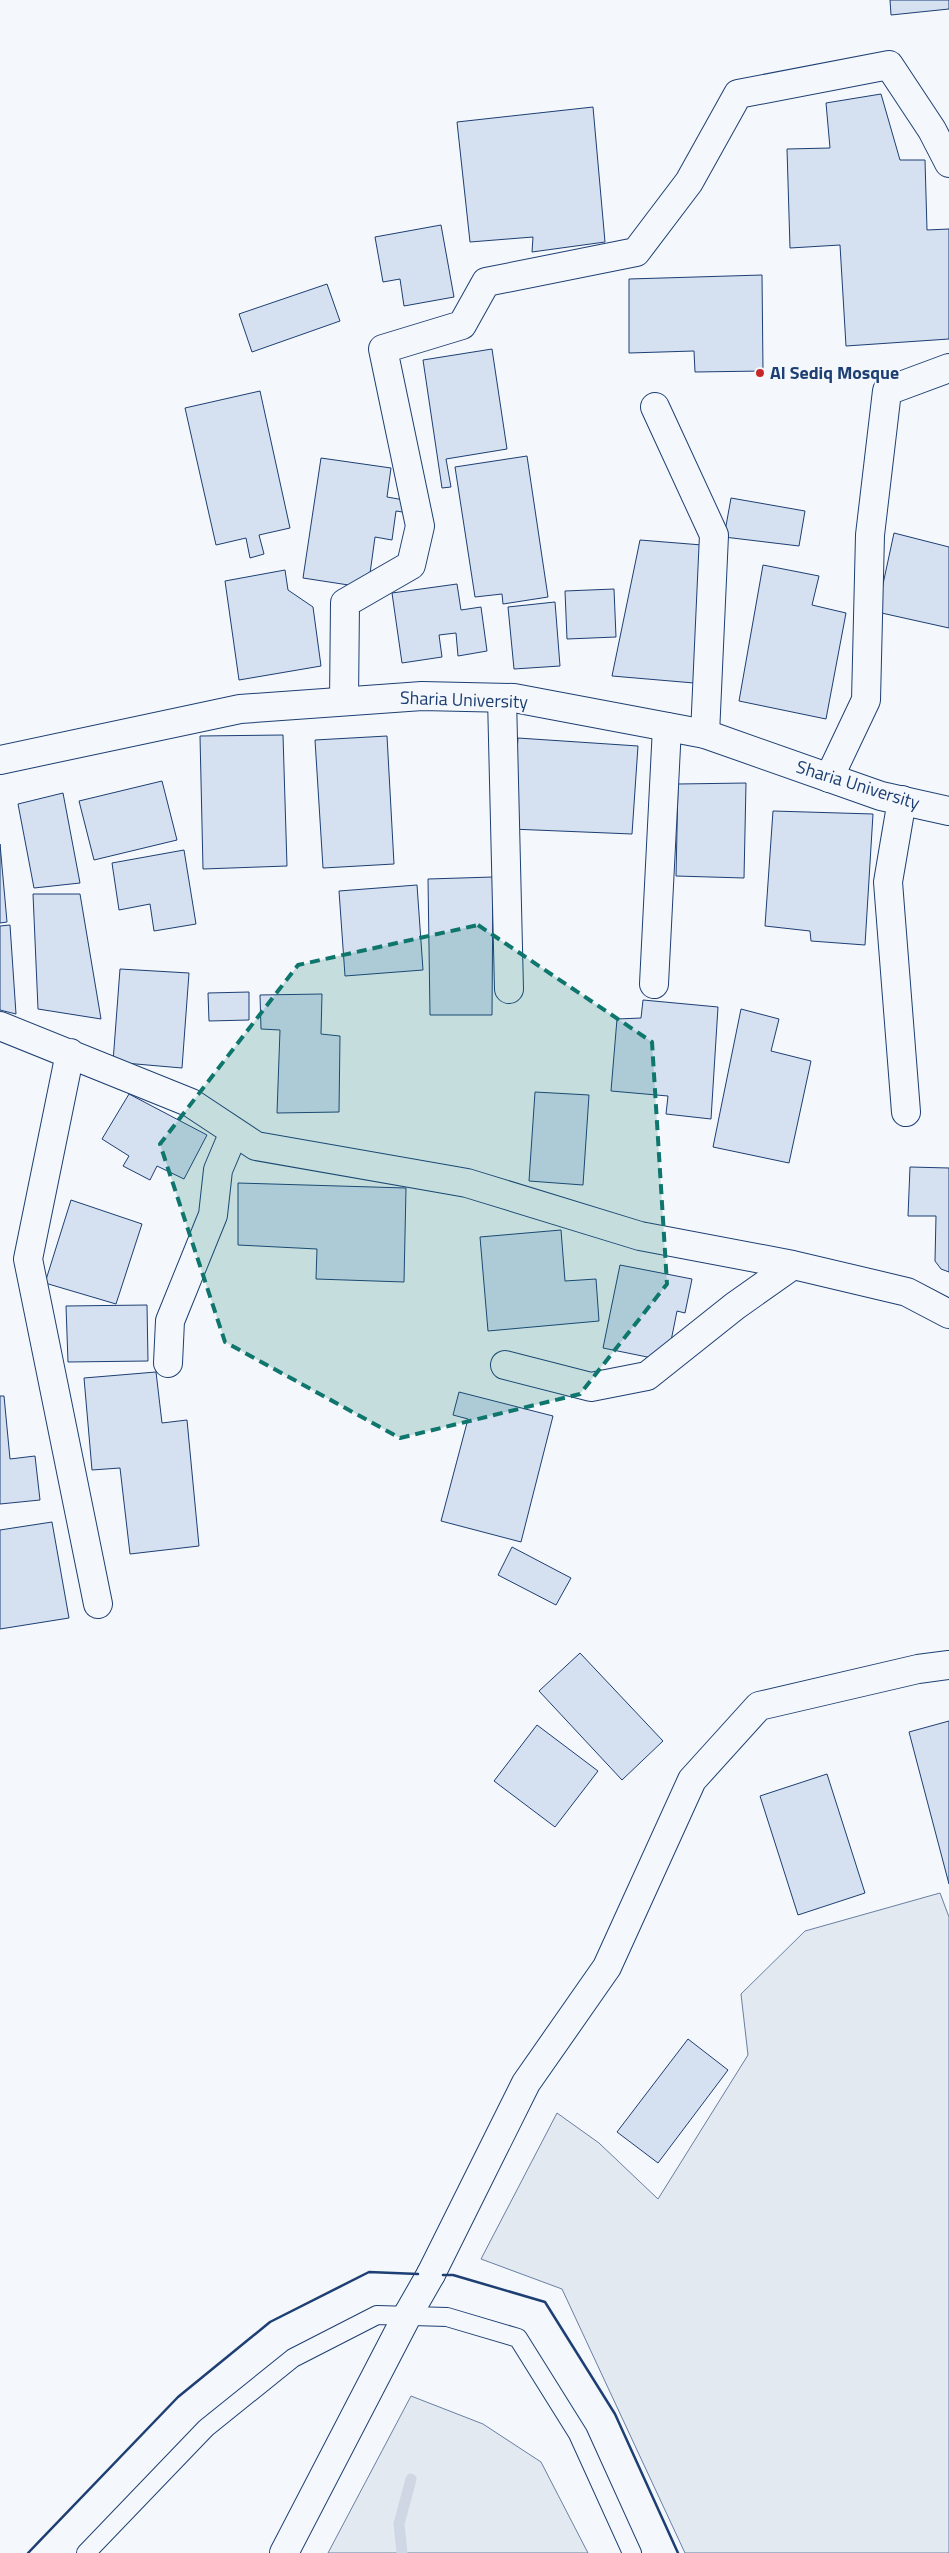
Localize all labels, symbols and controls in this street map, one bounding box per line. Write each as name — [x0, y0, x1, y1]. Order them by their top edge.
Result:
place label: Al Sediq Mosque — [770, 359, 899, 386]
marker: Al Sediq Mosque — [754, 367, 766, 379]
street label: Sharia University — [400, 684, 529, 715]
street label: Sharia University — [793, 753, 924, 816]

